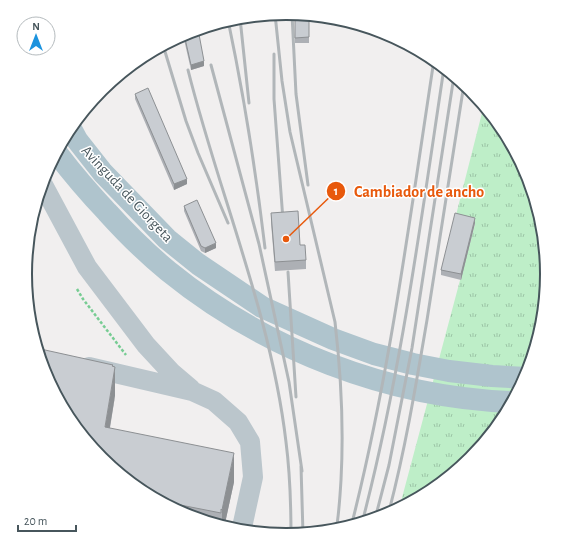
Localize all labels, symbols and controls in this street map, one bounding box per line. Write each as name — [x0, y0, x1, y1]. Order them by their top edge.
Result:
north arrow — [16, 16, 56, 56]
text: N — [32, 21, 40, 32]
street label: Avinguda de Giorgeta — [79, 143, 175, 245]
callout: Cambiador de ancho — [326, 177, 492, 205]
text: Cambiador de ancho — [354, 184, 484, 200]
text: 1 — [334, 185, 338, 197]
scale bar — [18, 507, 76, 533]
text: 20 m — [24, 515, 47, 527]

